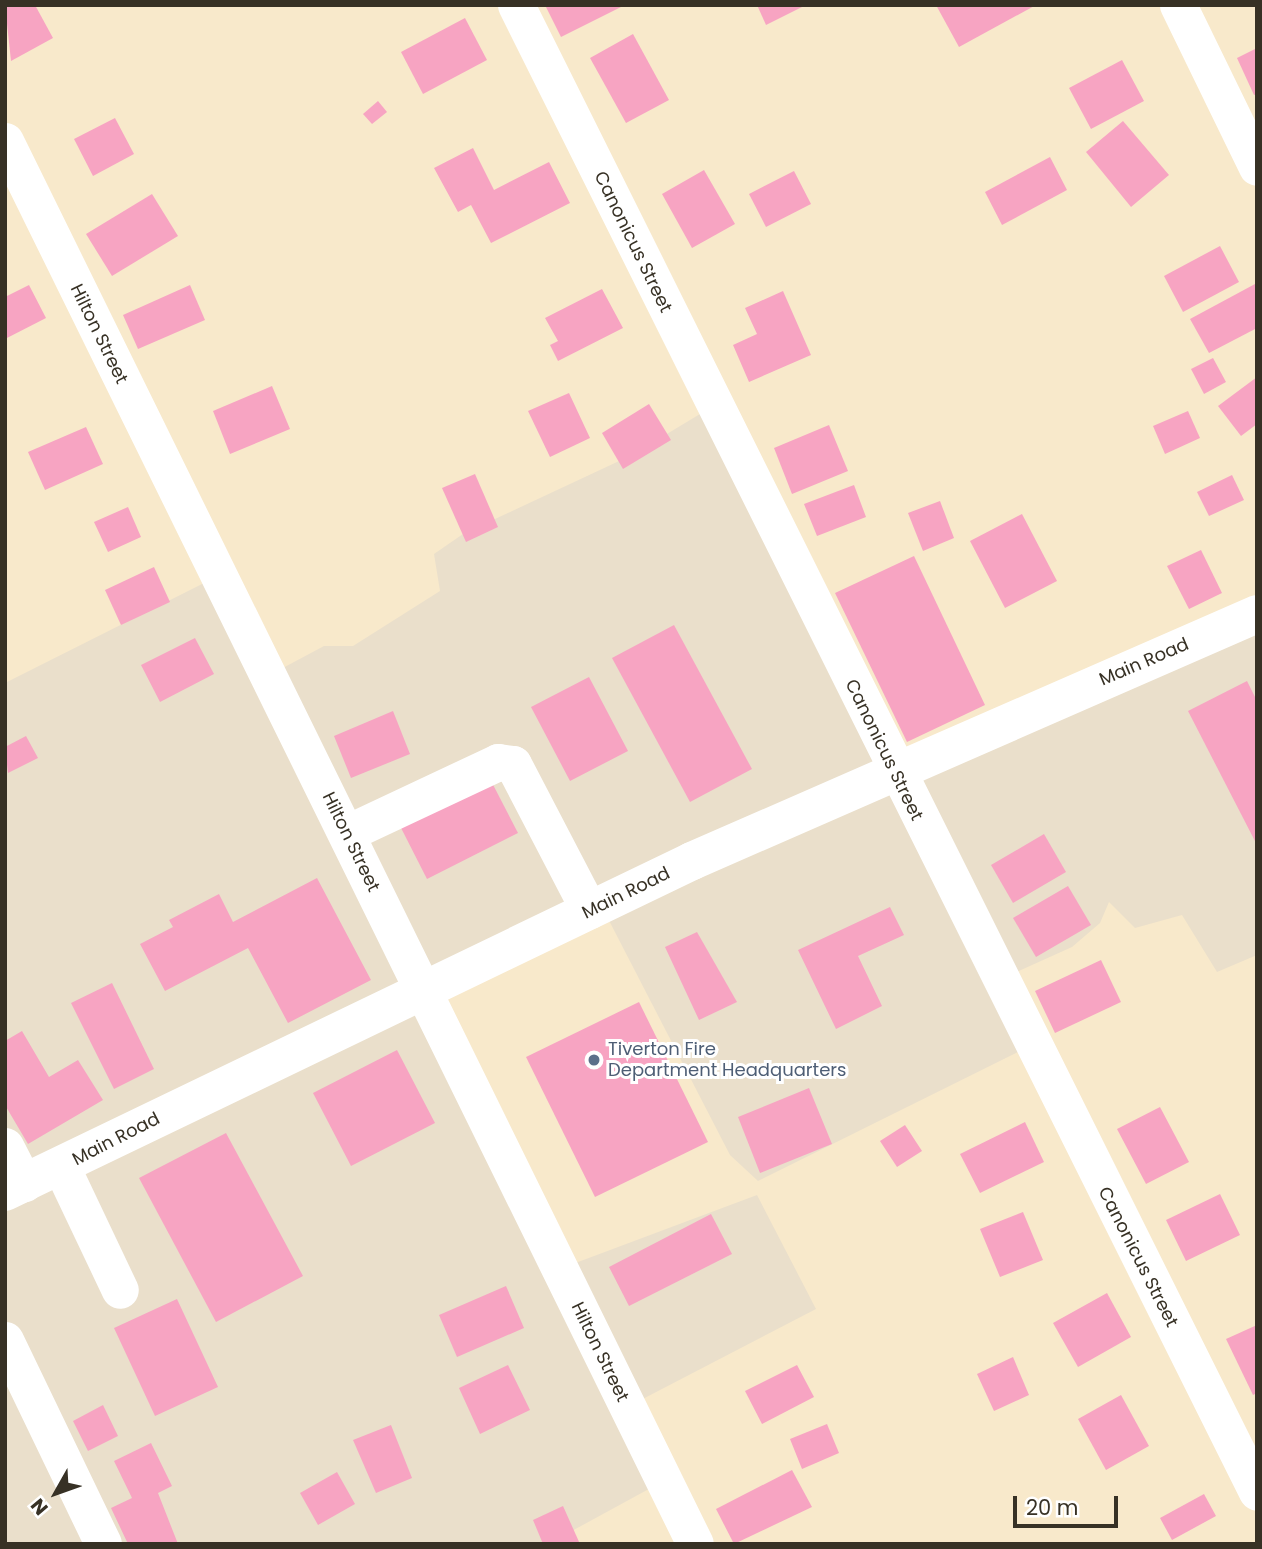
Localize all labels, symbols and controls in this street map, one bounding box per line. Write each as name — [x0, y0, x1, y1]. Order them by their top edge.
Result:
street label: Canonicus Street — [589, 168, 677, 316]
street label: Hilton Street — [66, 281, 132, 387]
street label: Main Road — [1096, 633, 1192, 691]
street label: Canonicus Street — [840, 676, 928, 824]
street label: Hilton Street — [318, 789, 384, 895]
street label: Main Road — [578, 862, 674, 924]
place label: Tiverton Fire Department Headquarters — [608, 1039, 846, 1082]
marker: Tiverton Fire Department Headquarters — [586, 1052, 602, 1068]
street label: Main Road — [69, 1108, 163, 1170]
street label: Canonicus Street — [1093, 1183, 1183, 1331]
street label: Hilton Street — [567, 1299, 633, 1405]
north arrow — [21, 1458, 91, 1528]
scale bar — [1017, 1482, 1122, 1526]
text: N — [25, 1493, 54, 1521]
text: 20 m — [1026, 1493, 1079, 1522]

